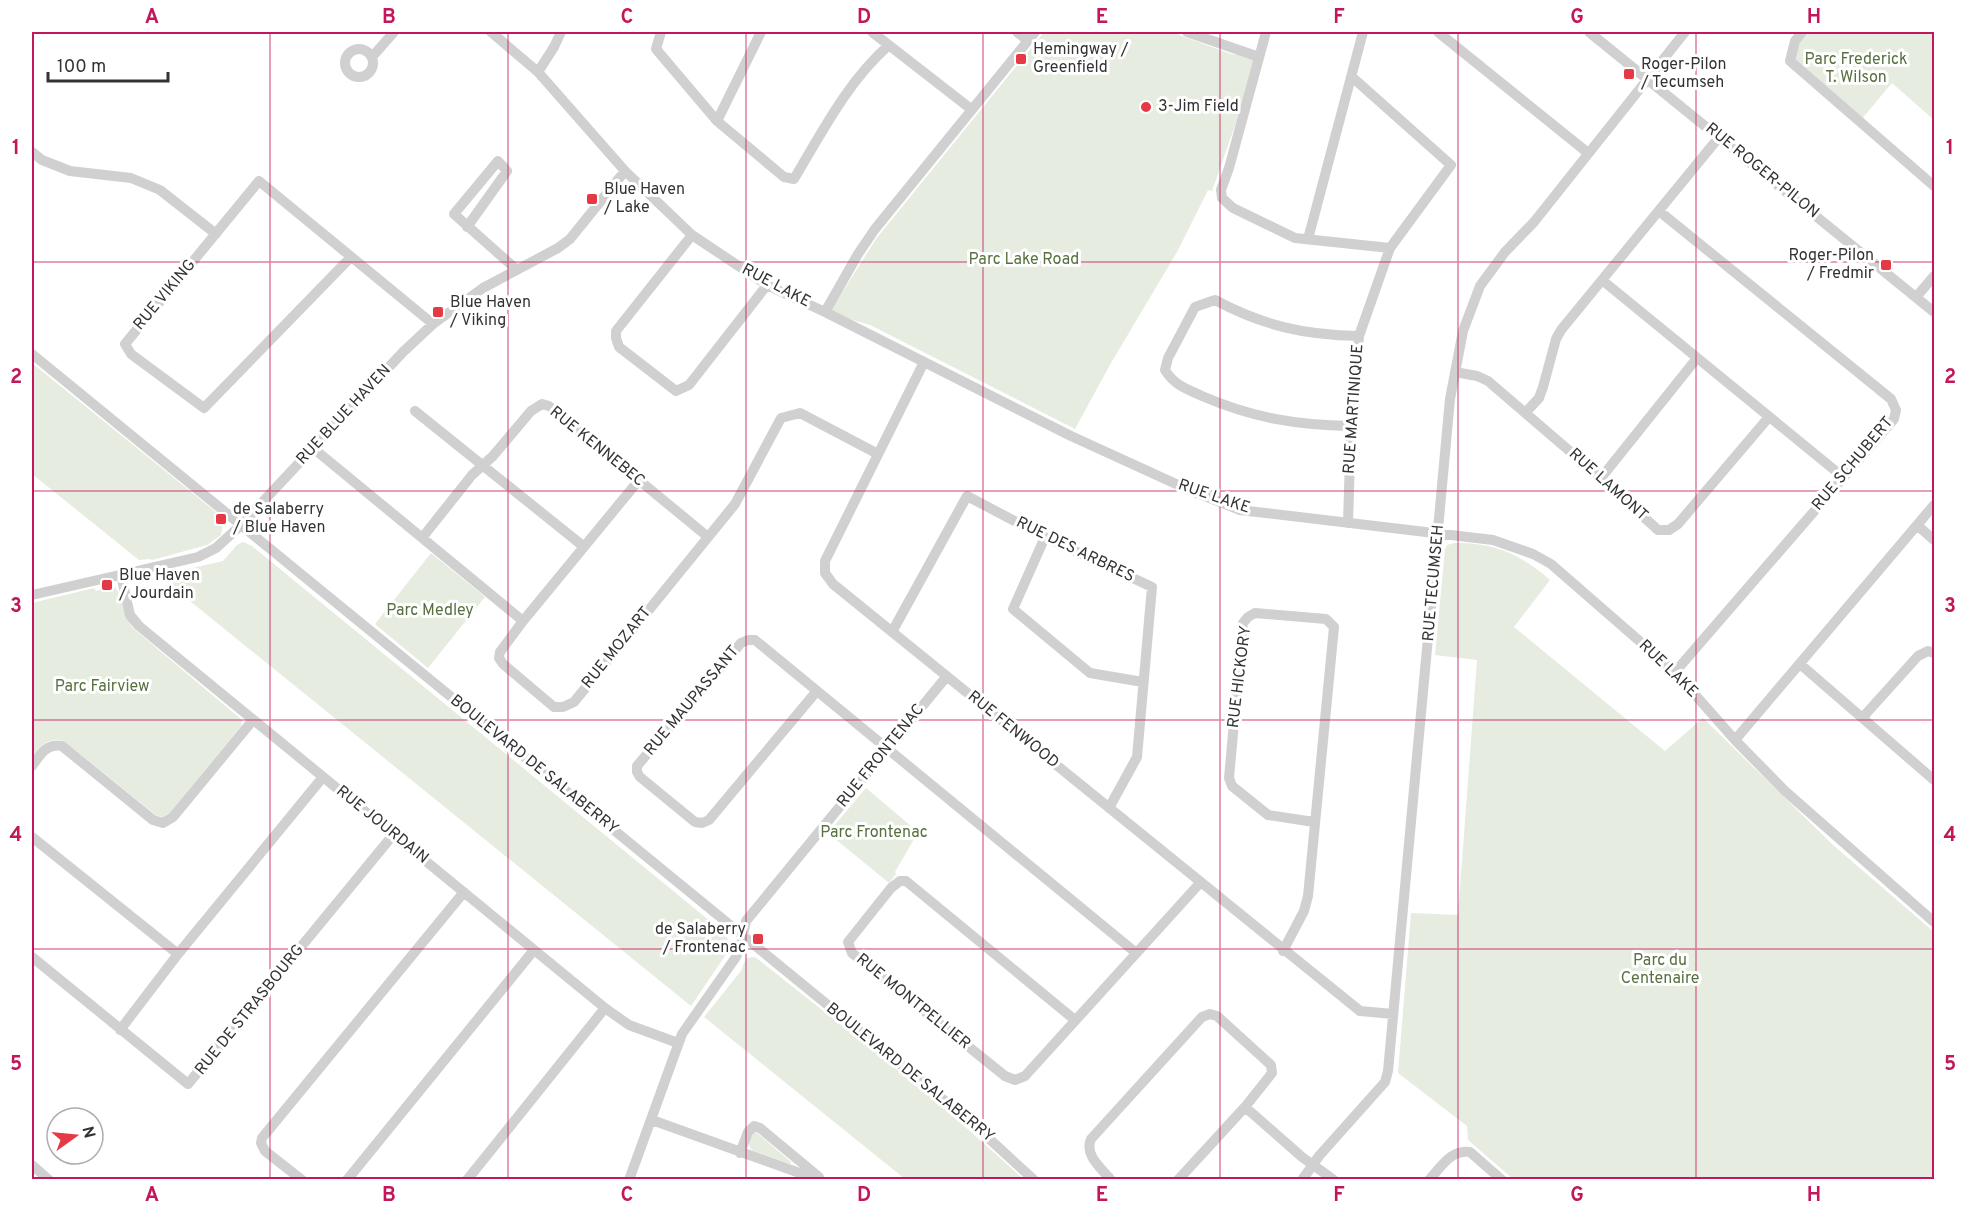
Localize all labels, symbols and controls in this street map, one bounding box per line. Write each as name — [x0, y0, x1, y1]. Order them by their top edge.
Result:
text: A — [145, 5, 159, 31]
text: B — [382, 5, 396, 31]
text: C — [621, 5, 633, 31]
text: D — [857, 5, 871, 31]
text: E — [1096, 5, 1108, 31]
text: F — [1333, 5, 1345, 31]
text: G — [1570, 5, 1584, 31]
text: H — [1807, 5, 1821, 31]
place label: Hemingway / Greenfield — [1033, 40, 1129, 78]
scale bar — [48, 45, 168, 83]
park label: Parc Frederick T. Wilson — [1805, 50, 1907, 88]
marker: Hemingway / Greenfield — [1014, 52, 1028, 66]
place label: Roger-Pilon / Tecumseh — [1640, 55, 1726, 93]
text: 100 m — [57, 56, 106, 79]
marker: Roger-Pilon / Tecumseh — [1622, 67, 1636, 81]
place label: 3-Jim Field — [1158, 97, 1239, 117]
marker: 3-Jim Field — [1139, 100, 1153, 114]
street label: RUE ROGER-PILON — [1701, 119, 1823, 223]
text: 1 — [12, 136, 20, 162]
text: 1 — [1946, 136, 1954, 162]
place label: Blue Haven / Lake — [603, 180, 685, 218]
marker: Blue Haven / Lake — [585, 192, 599, 206]
place label: Roger-Pilon / Fredmir — [1789, 246, 1874, 284]
park label: Parc Lake Road — [969, 250, 1079, 270]
street label: RUE VIKING — [130, 255, 200, 335]
marker: Roger-Pilon / Fredmir — [1879, 258, 1893, 272]
street label: RUE LAKE — [738, 260, 814, 312]
place label: Blue Haven / Viking — [449, 293, 531, 331]
marker: Blue Haven / Viking — [431, 305, 445, 319]
street label: RUE MARTINIQUE — [1339, 343, 1369, 475]
street label: RUE BLUE HAVEN — [292, 361, 396, 469]
text: 2 — [10, 365, 22, 391]
text: 2 — [1944, 365, 1956, 391]
street label: RUE KENNEBEC — [545, 402, 649, 492]
street label: RUE SCHUBERT — [1808, 413, 1898, 515]
street label: RUE LAMONT — [1564, 444, 1652, 526]
street label: RUE LAKE — [1175, 475, 1253, 519]
place label: de Salaberry / Blue Haven — [232, 500, 326, 538]
marker: de Salaberry / Blue Haven — [214, 512, 228, 526]
street label: RUE DES ARBRES — [1013, 513, 1137, 587]
street label: RUE TECUMSEH — [1419, 524, 1449, 642]
place label: Blue Haven / Jourdain — [118, 566, 200, 604]
marker: Blue Haven / Jourdain — [100, 578, 114, 592]
text: 3 — [10, 594, 22, 620]
text: 3 — [1944, 594, 1956, 620]
park label: Parc Medley — [386, 601, 474, 621]
street label: RUE MOZART — [578, 603, 656, 693]
street label: RUE HICKORY — [1224, 625, 1256, 729]
street label: RUE LAKE — [1634, 636, 1702, 702]
street label: RUE MAUPASSANT — [640, 642, 744, 760]
park label: Parc Fairview — [55, 677, 149, 697]
street label: RUE FENWOOD — [963, 687, 1063, 773]
street label: BOULEVARD DE SALABERRY — [446, 691, 622, 839]
street label: RUE FRONTENAC — [833, 700, 929, 812]
street label: RUE JOURDAIN — [332, 782, 432, 868]
text: 4 — [10, 823, 22, 849]
park label: Parc Frontenac — [820, 823, 928, 843]
text: 4 — [1944, 823, 1956, 849]
place label: de Salaberry / Frontenac — [655, 920, 746, 958]
marker: de Salaberry / Frontenac — [751, 932, 765, 946]
street label: RUE DE STRASBOURG — [191, 941, 309, 1079]
street label: RUE MONTPELLIER — [852, 950, 974, 1054]
park label: Parc du Centenaire — [1621, 951, 1699, 989]
street label: BOULEVARD DE SALABERRY — [822, 999, 998, 1147]
text: 5 — [10, 1052, 22, 1078]
text: 5 — [1944, 1052, 1956, 1078]
north arrow — [45, 1106, 105, 1166]
text: N — [76, 1124, 99, 1141]
text: A — [145, 1183, 159, 1209]
text: B — [382, 1183, 396, 1209]
text: C — [621, 1183, 633, 1209]
text: D — [857, 1183, 871, 1209]
text: E — [1096, 1183, 1108, 1209]
text: F — [1333, 1183, 1345, 1209]
text: G — [1570, 1183, 1584, 1209]
text: H — [1807, 1183, 1821, 1209]

